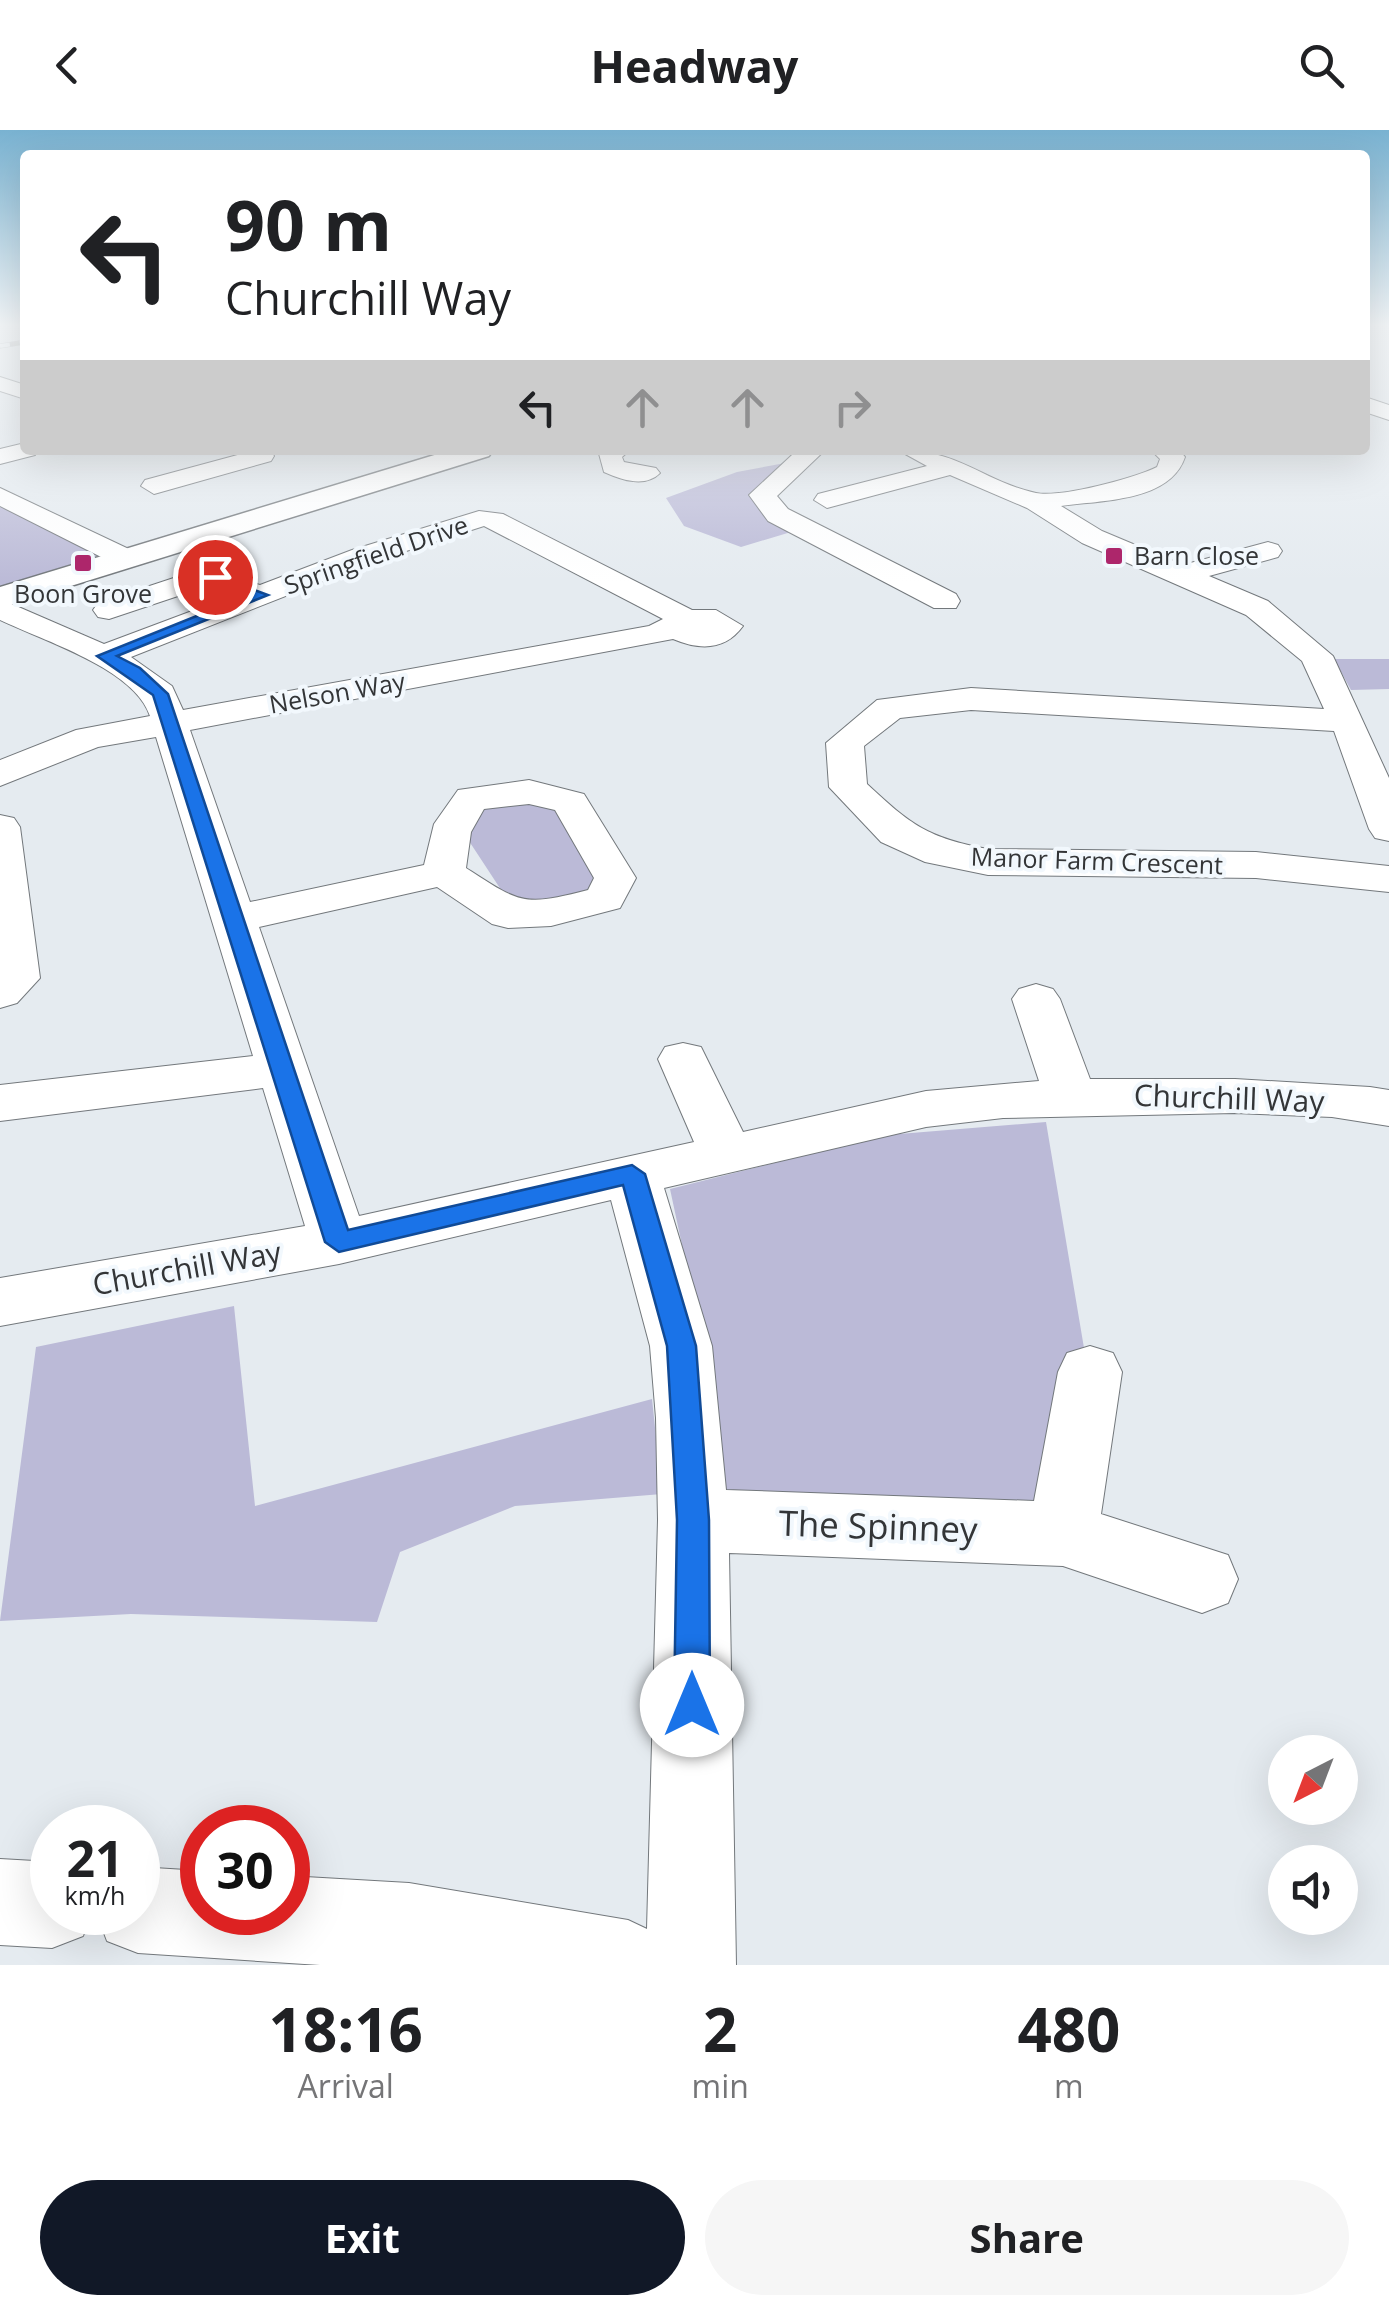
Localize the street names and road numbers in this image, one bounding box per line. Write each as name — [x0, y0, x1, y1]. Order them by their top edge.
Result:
street label: Springfield Drive — [279, 507, 472, 601]
street label: Nelson Way — [266, 663, 408, 721]
street label: Manor Farm Crescent — [970, 839, 1224, 881]
street label: Churchill Way — [1133, 1074, 1326, 1121]
street label: Churchill Way — [89, 1231, 285, 1304]
street label: The Spinney — [778, 1499, 979, 1552]

